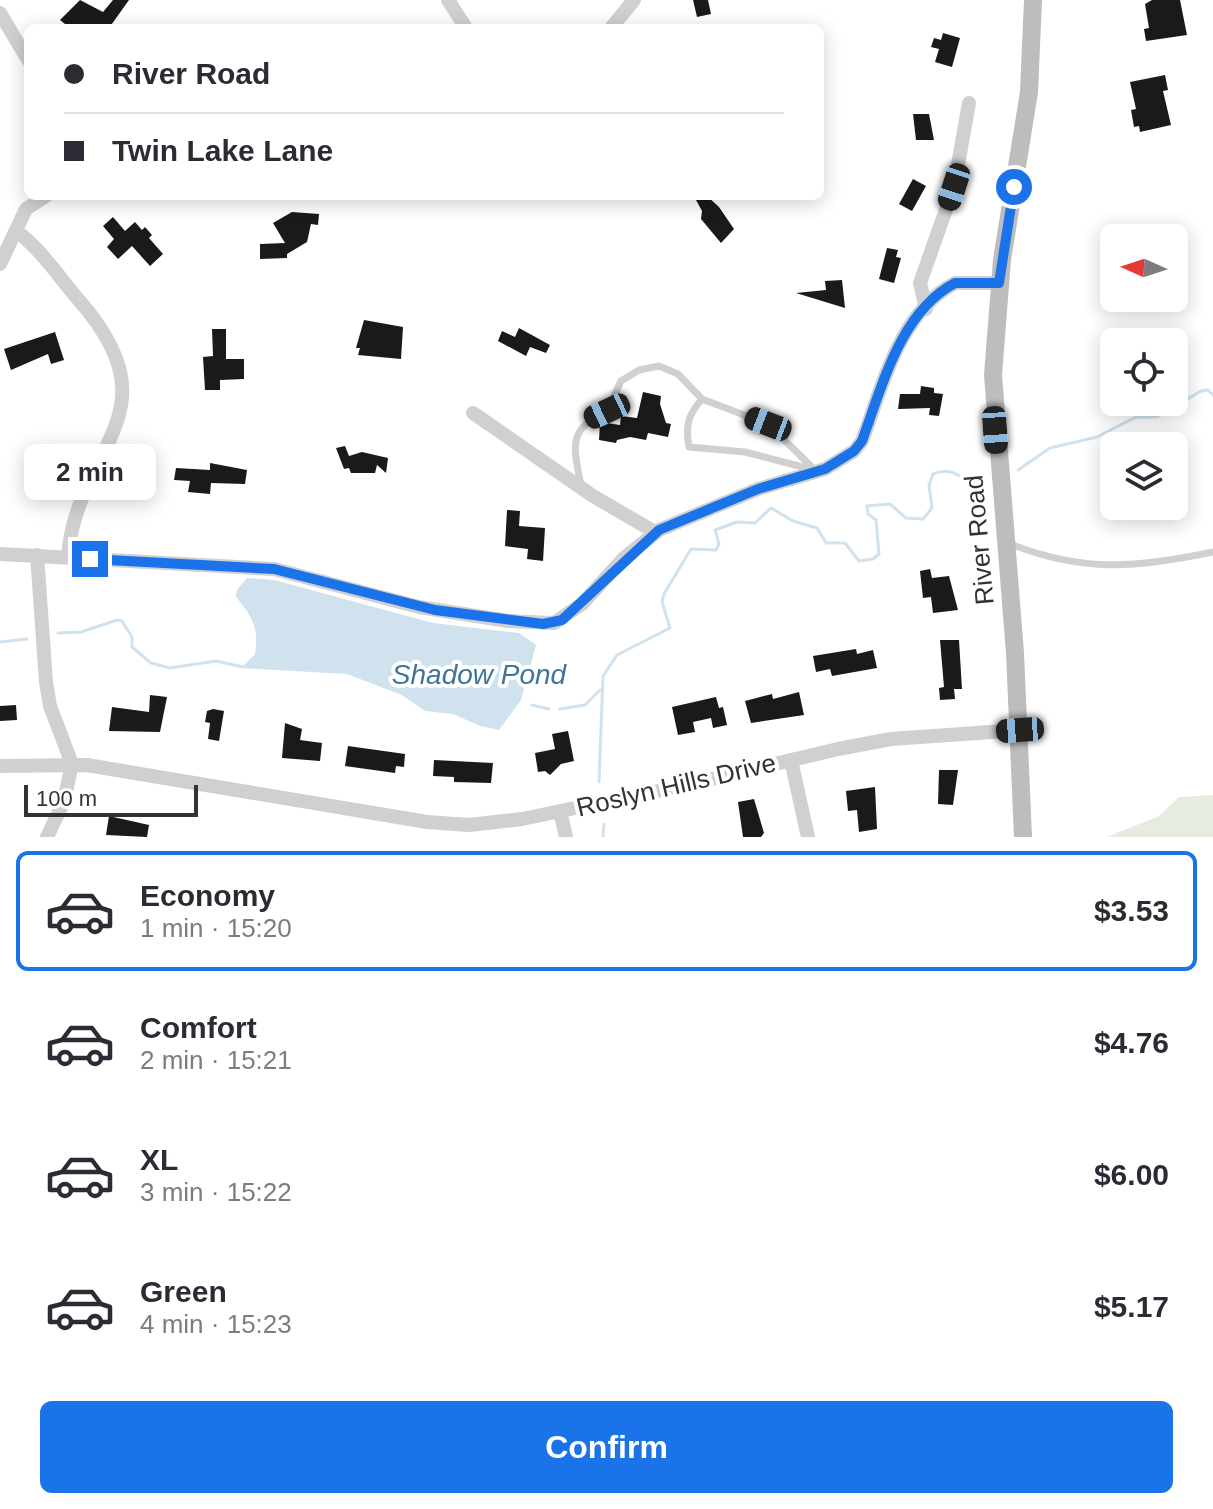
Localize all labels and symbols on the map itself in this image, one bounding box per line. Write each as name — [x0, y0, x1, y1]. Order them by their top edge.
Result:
car — [935, 160, 973, 214]
route start — [996, 169, 1032, 205]
north arrow — [1100, 224, 1188, 312]
car — [580, 390, 634, 432]
car — [741, 404, 795, 444]
car — [981, 405, 1009, 455]
callout: 2 min — [24, 443, 156, 499]
street label: River Road — [958, 474, 1000, 606]
route end — [72, 541, 108, 577]
water label: Shadow Pond — [392, 659, 568, 690]
car — [995, 716, 1045, 744]
street label: Roslyn Hills Drive — [573, 747, 779, 823]
scale bar — [24, 781, 198, 817]

